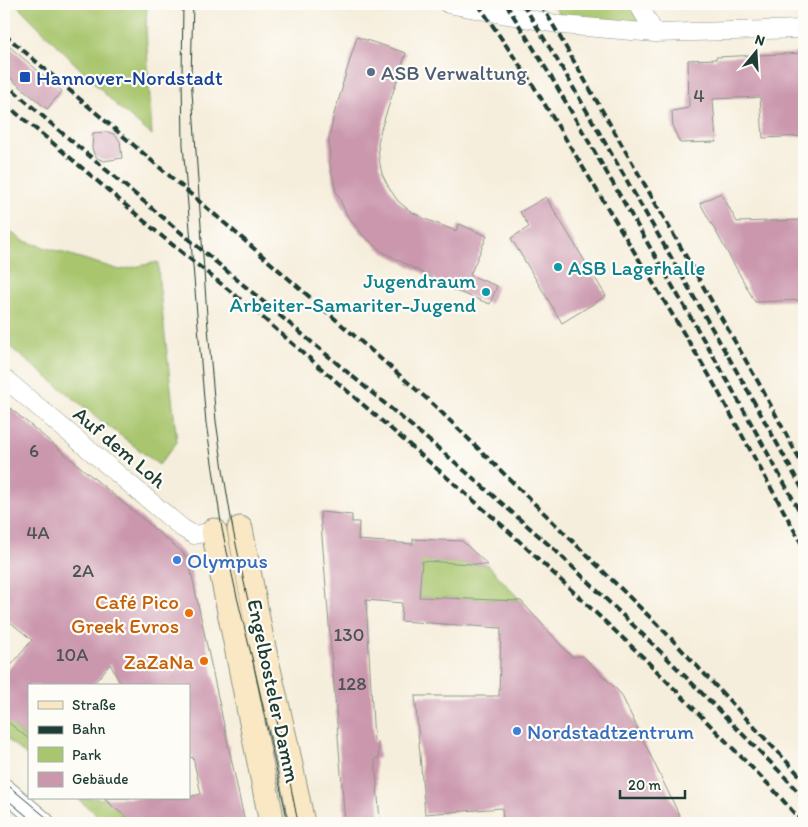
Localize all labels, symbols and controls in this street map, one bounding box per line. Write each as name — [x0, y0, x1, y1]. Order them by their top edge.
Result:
north arrow — [730, 28, 780, 78]
text: N — [753, 31, 767, 50]
place label: ASB Verwaltung — [381, 60, 527, 85]
place label: Hannover-Nordstadt — [36, 65, 223, 90]
marker: ASB Verwaltung — [365, 66, 377, 78]
marker: Hannover-Nordstadt — [18, 70, 32, 84]
house number: 4 — [693, 84, 705, 107]
place label: ASB Lagerhalle — [568, 255, 705, 280]
marker: ASB Lagerhalle — [552, 261, 564, 273]
place label: Jugendraum Arbeiter-Samariter-Jugend — [229, 268, 476, 317]
marker: Jugendraum Arbeiter-Samariter-Jugend — [480, 286, 492, 298]
street label: Auf dem Loh — [68, 401, 172, 494]
house number: 6 — [29, 439, 39, 462]
house number: 4A — [26, 521, 50, 544]
place label: Olympus — [187, 548, 268, 573]
marker: Olympus — [171, 554, 183, 566]
house number: 2A — [72, 559, 94, 582]
place label: Café Pico Greek Evros — [71, 589, 179, 638]
street label: Engelbosteler Damm — [242, 597, 306, 785]
marker: Café Pico Greek Evros — [183, 607, 195, 619]
house number: 130 — [334, 623, 364, 646]
house number: 10A — [56, 643, 88, 666]
place label: ZaZaNa — [124, 649, 194, 674]
marker: ZaZaNa — [198, 655, 210, 667]
house number: 128 — [337, 672, 367, 695]
legend — [28, 684, 190, 800]
text: Straße — [72, 696, 116, 714]
place label: Nordstadtzentrum — [527, 719, 694, 744]
text: Bahn — [72, 720, 106, 738]
marker: Nordstadtzentrum — [511, 725, 523, 737]
text: Park — [72, 746, 102, 764]
scale bar — [620, 767, 686, 799]
text: Gebäude — [72, 770, 129, 788]
text: 20 m — [628, 776, 662, 794]

